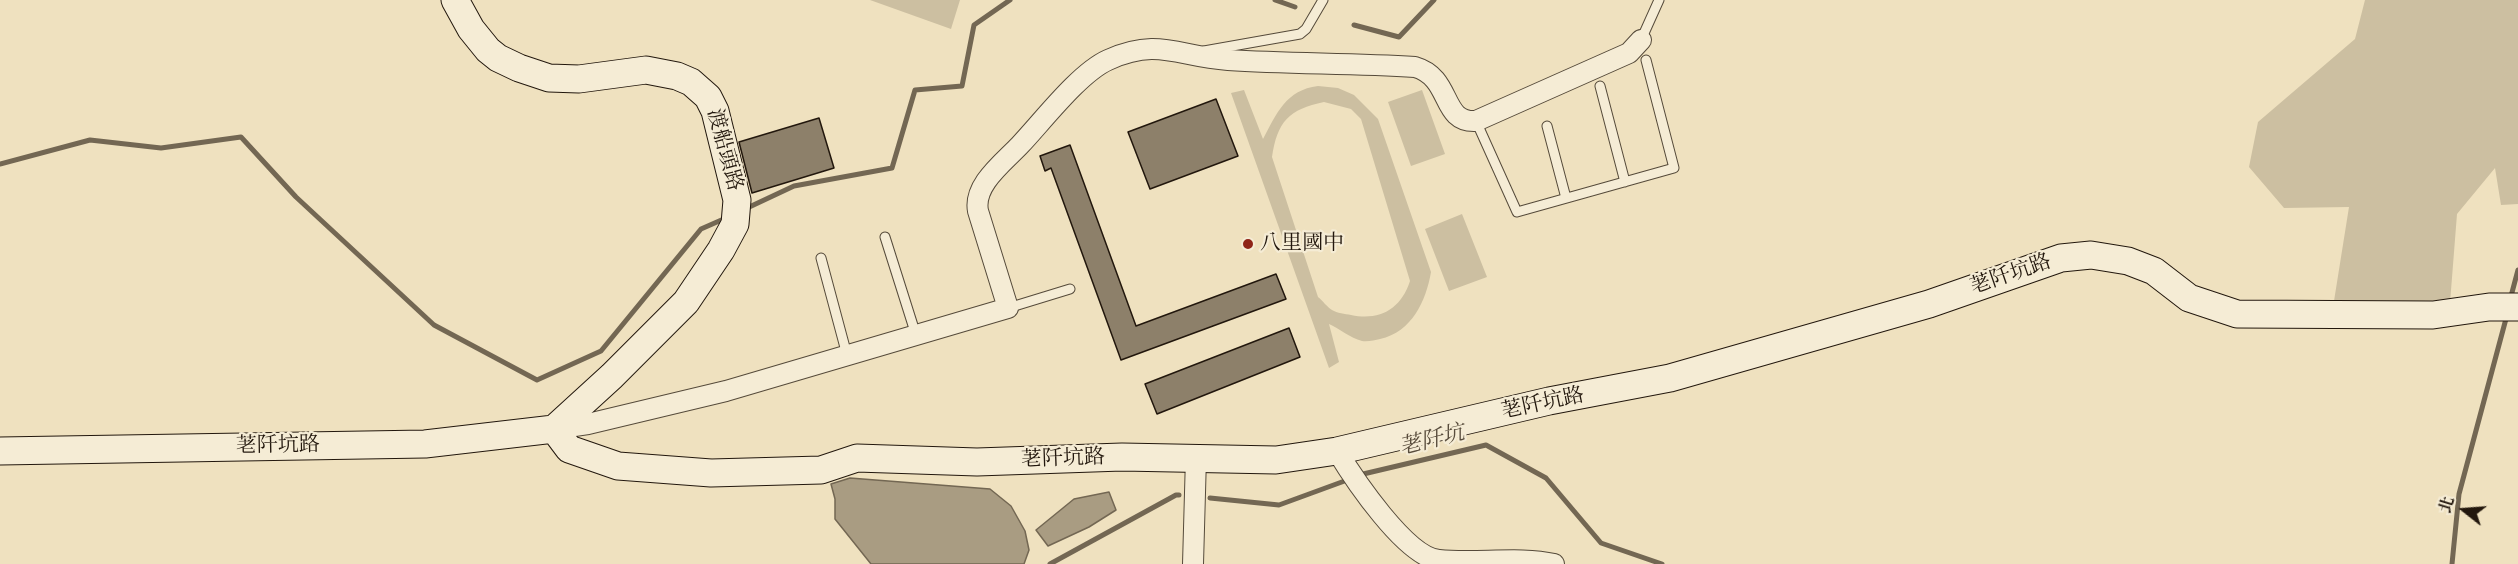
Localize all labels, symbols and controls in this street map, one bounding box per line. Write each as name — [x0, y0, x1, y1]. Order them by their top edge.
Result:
street label: 渡船頭路 — [701, 106, 747, 194]
place label: 八里國中 — [1260, 231, 1344, 257]
marker: 八里國中 — [1241, 237, 1255, 251]
street label: 荖阡坑路 — [1967, 249, 2055, 301]
street label: 荖阡坑路 — [1499, 383, 1587, 425]
water label: 荖阡坑 — [1397, 420, 1467, 462]
street label: 荖阡坑路 — [236, 433, 320, 459]
street label: 荖阡坑路 — [1021, 445, 1105, 473]
north arrow — [2434, 480, 2494, 540]
text: 北 — [2435, 494, 2458, 515]

